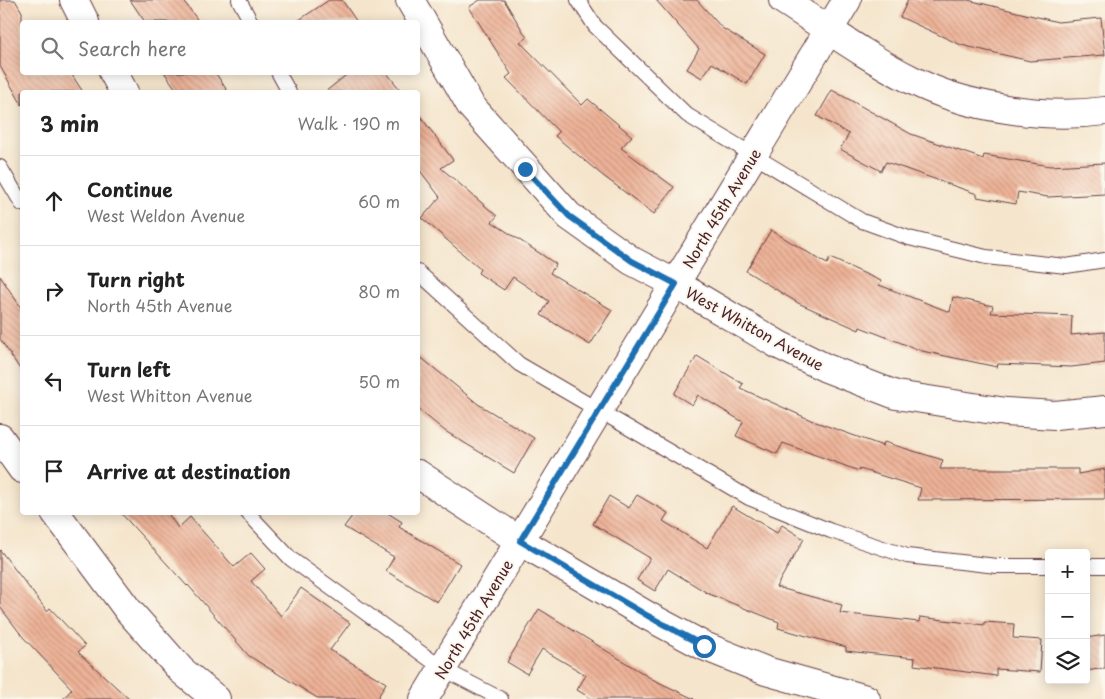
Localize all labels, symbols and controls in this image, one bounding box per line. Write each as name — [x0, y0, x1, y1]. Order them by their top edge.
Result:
search box — [20, 20, 420, 75]
icon: search — [38, 34, 66, 62]
text: Search here — [78, 34, 187, 62]
text: 3 min — [40, 107, 99, 139]
text: Walk · 190 m — [298, 111, 400, 135]
street label: North 45th Avenue — [676, 144, 766, 272]
route end — [514, 158, 537, 181]
text: Continue — [87, 175, 173, 203]
icon: ahead — [40, 187, 68, 215]
text: 60 m — [358, 189, 400, 213]
text: West Weldon Avenue — [87, 203, 245, 227]
text: Turn right — [87, 265, 185, 293]
icon: right — [40, 277, 68, 305]
text: 80 m — [358, 279, 400, 303]
street label: West Whitton Avenue — [682, 280, 828, 376]
text: North 45th Avenue — [87, 293, 232, 317]
text: Turn left — [87, 355, 171, 383]
icon: left — [40, 367, 68, 395]
text: 50 m — [359, 369, 400, 393]
text: West Whitton Avenue — [87, 383, 253, 407]
icon: arrive — [40, 457, 68, 485]
text: Arrive at destination — [87, 457, 291, 485]
map controls — [1045, 549, 1090, 684]
button: + — [1045, 549, 1090, 594]
street label: North 45th Avenue — [428, 555, 518, 683]
button: − — [1045, 594, 1090, 639]
route start — [693, 635, 716, 658]
button: layers — [1045, 639, 1090, 684]

